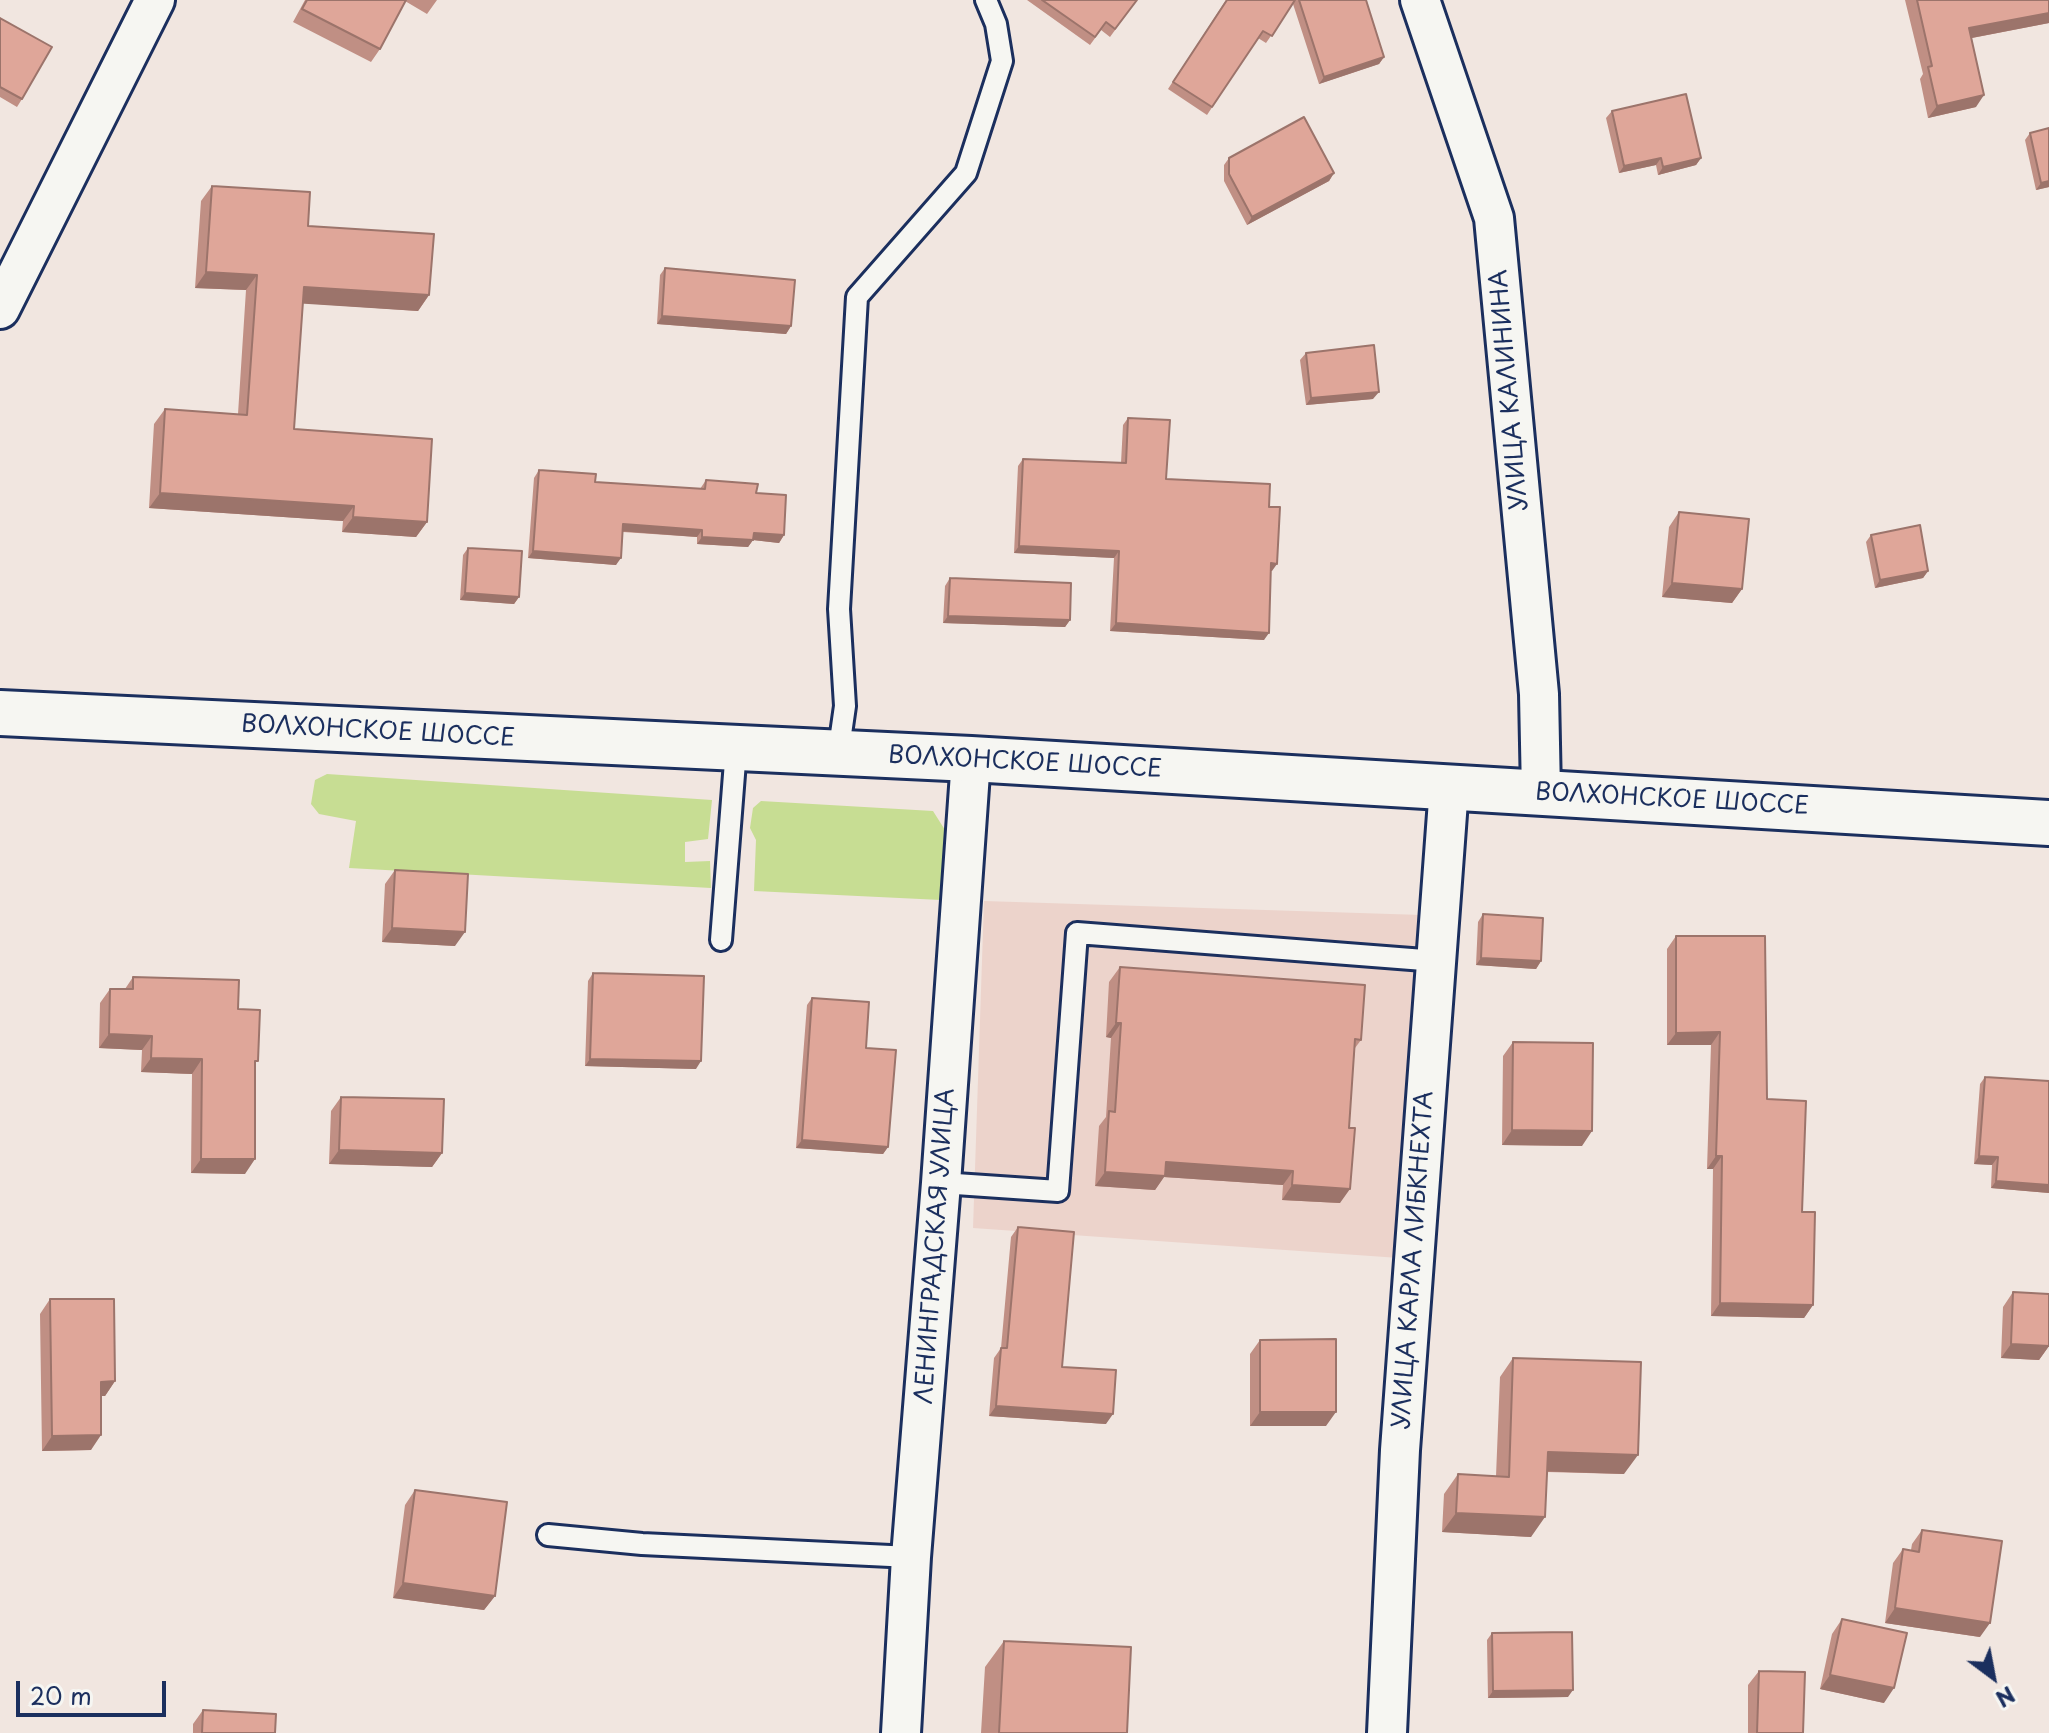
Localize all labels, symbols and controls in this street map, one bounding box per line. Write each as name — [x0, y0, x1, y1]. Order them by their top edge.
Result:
street label: УЛИЦА КАЛИНИНА — [1485, 268, 1535, 512]
street label: ВОЛХОНСКОЕ ШОССЕ — [240, 710, 516, 754]
street label: ВОЛХОНСКОЕ ШОССЕ — [887, 741, 1163, 785]
street label: ВОЛХОНСКОЕ ШОССЕ — [1534, 778, 1810, 822]
street label: ЛЕНИНГРАДСКАЯ УЛИЦА — [911, 1087, 961, 1405]
street label: УЛИЦА КАРЛА ЛИБКНЕХТА — [1388, 1090, 1440, 1430]
north arrow — [1953, 1637, 2033, 1717]
scale bar — [20, 1665, 170, 1715]
text: 20 m — [30, 1677, 92, 1713]
text: N — [1990, 1679, 2022, 1716]

